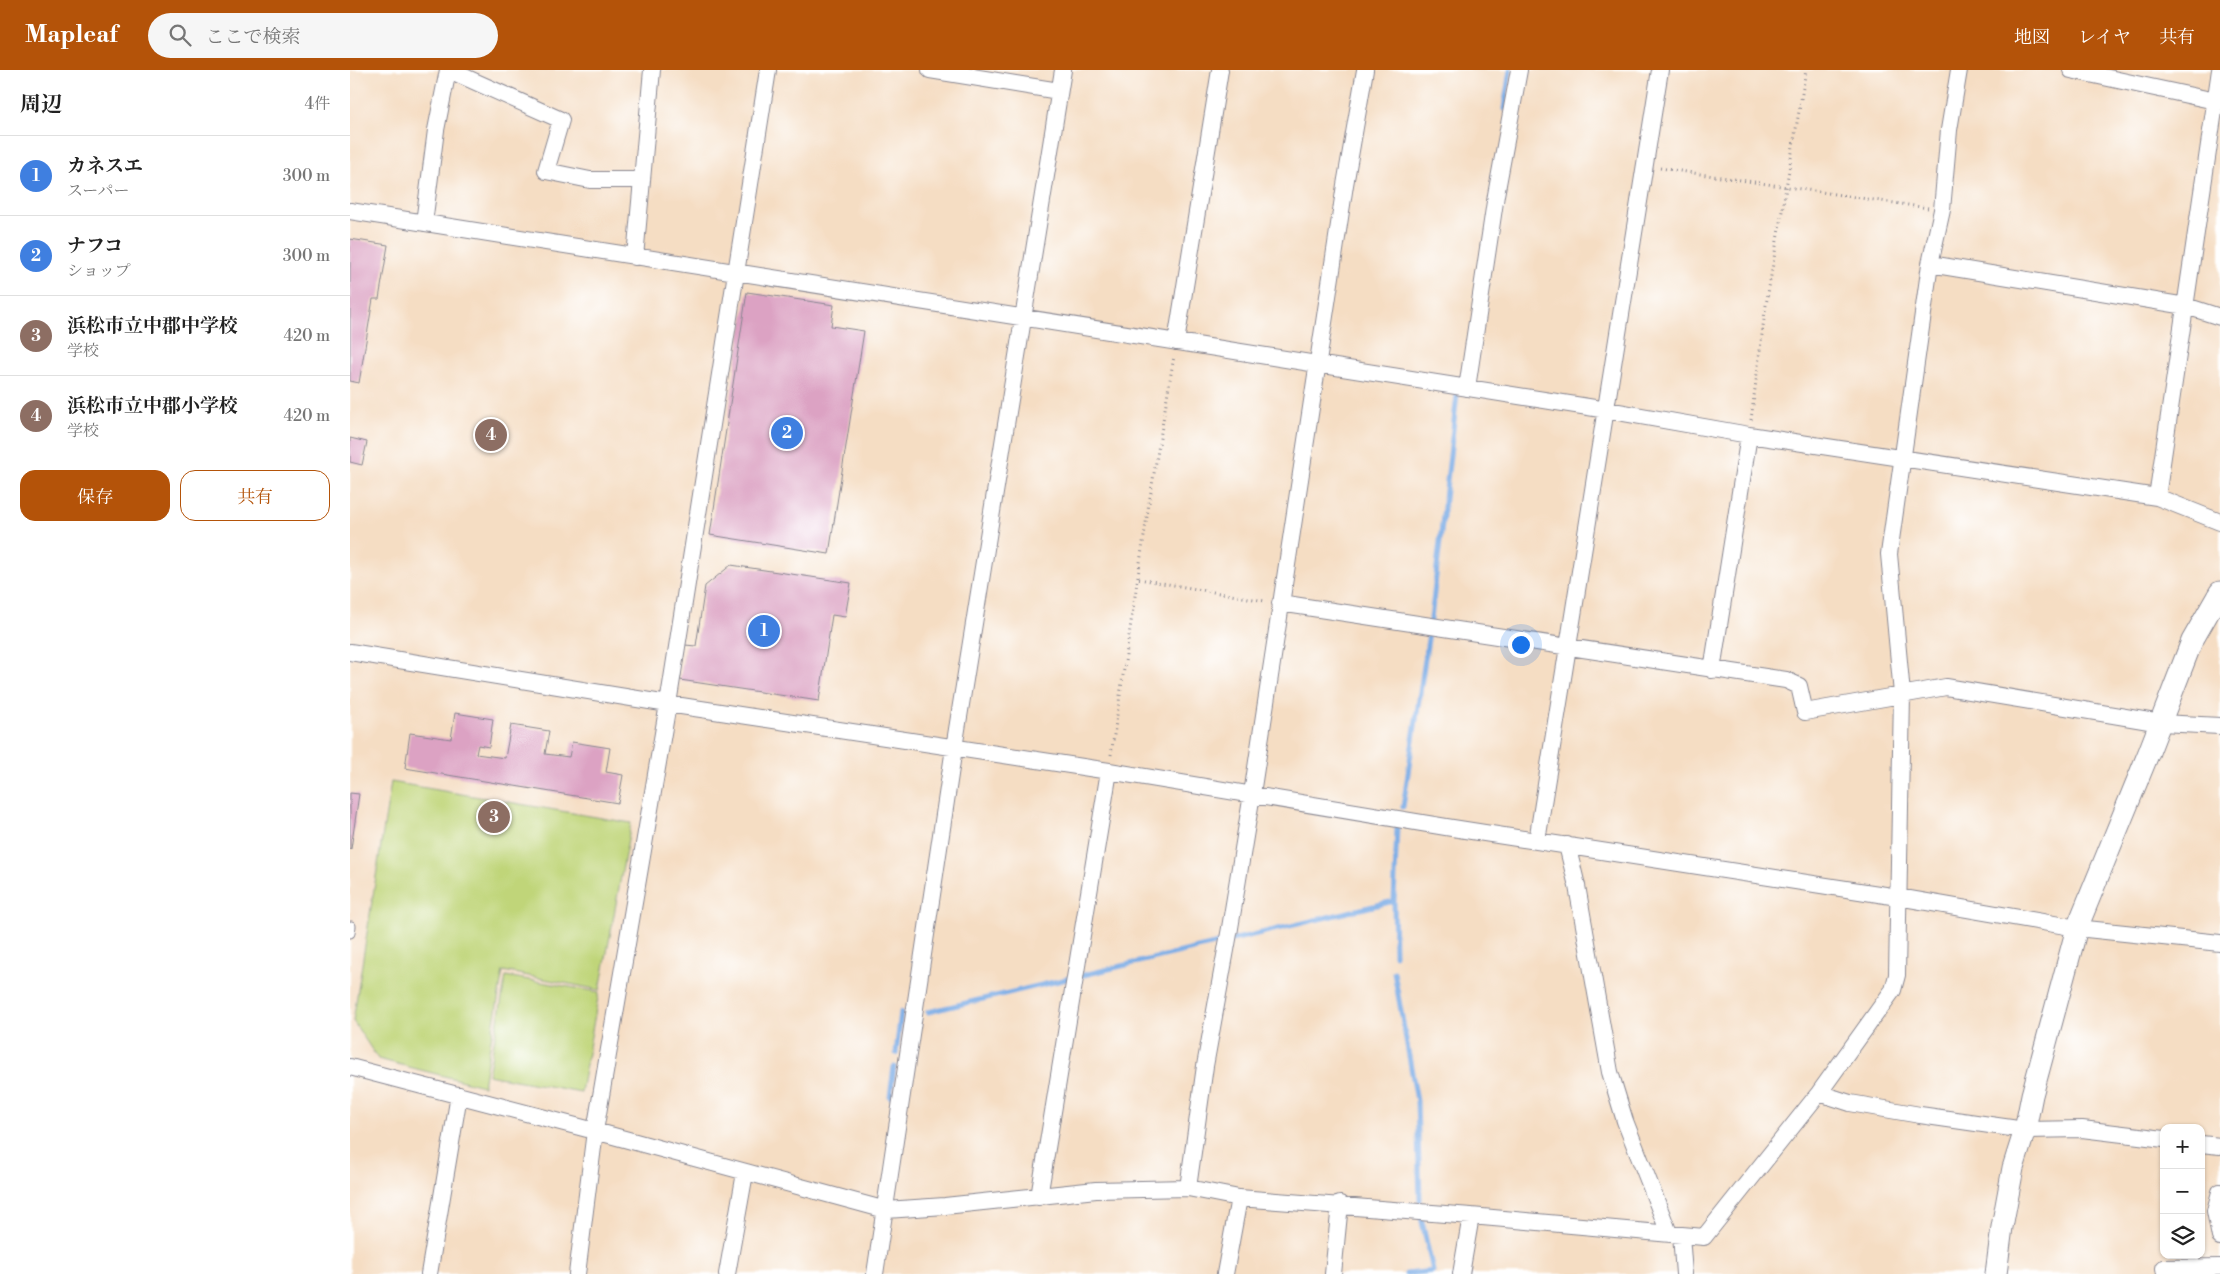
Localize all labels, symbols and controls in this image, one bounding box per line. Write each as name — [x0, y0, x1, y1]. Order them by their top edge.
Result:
search box — [148, 13, 498, 58]
text: Mapleaf — [25, 20, 118, 50]
icon: search — [166, 21, 194, 49]
text: ここで検索 — [206, 25, 301, 49]
text: 地図 — [2014, 26, 2050, 49]
text: レイヤ — [2078, 26, 2131, 49]
text: 共有 — [2159, 26, 2195, 49]
text: 周辺 — [20, 92, 62, 118]
text: 4件 — [304, 94, 330, 114]
text: カネスエ — [67, 154, 143, 178]
text: 1 — [32, 166, 40, 186]
text: 300 m — [283, 166, 330, 186]
text: スーパー — [67, 181, 129, 201]
text: ナフコ — [67, 234, 123, 258]
text: 2 — [31, 246, 41, 266]
text: 300 m — [283, 246, 330, 266]
text: ショップ — [67, 261, 131, 281]
text: 浜松市立中郡中学校 — [67, 314, 238, 338]
text: 3 — [31, 326, 41, 346]
text: 420 m — [283, 326, 330, 346]
text: 学校 — [67, 341, 99, 361]
text: 浜松市立中郡小学校 — [67, 394, 238, 418]
text: 4 — [31, 406, 41, 426]
text: 420 m — [283, 406, 330, 426]
pin: 2 — [771, 414, 803, 452]
pin: 4 — [475, 416, 507, 454]
text: 学校 — [67, 421, 99, 441]
button: 保存 — [20, 470, 170, 521]
button: 共有 — [180, 470, 330, 521]
pin: 1 — [748, 612, 780, 650]
your location — [1508, 632, 1534, 658]
pin: 3 — [478, 798, 510, 836]
map controls — [2160, 1124, 2205, 1259]
button: + — [2160, 1124, 2205, 1169]
button: − — [2160, 1169, 2205, 1214]
button: layers — [2160, 1214, 2205, 1259]

